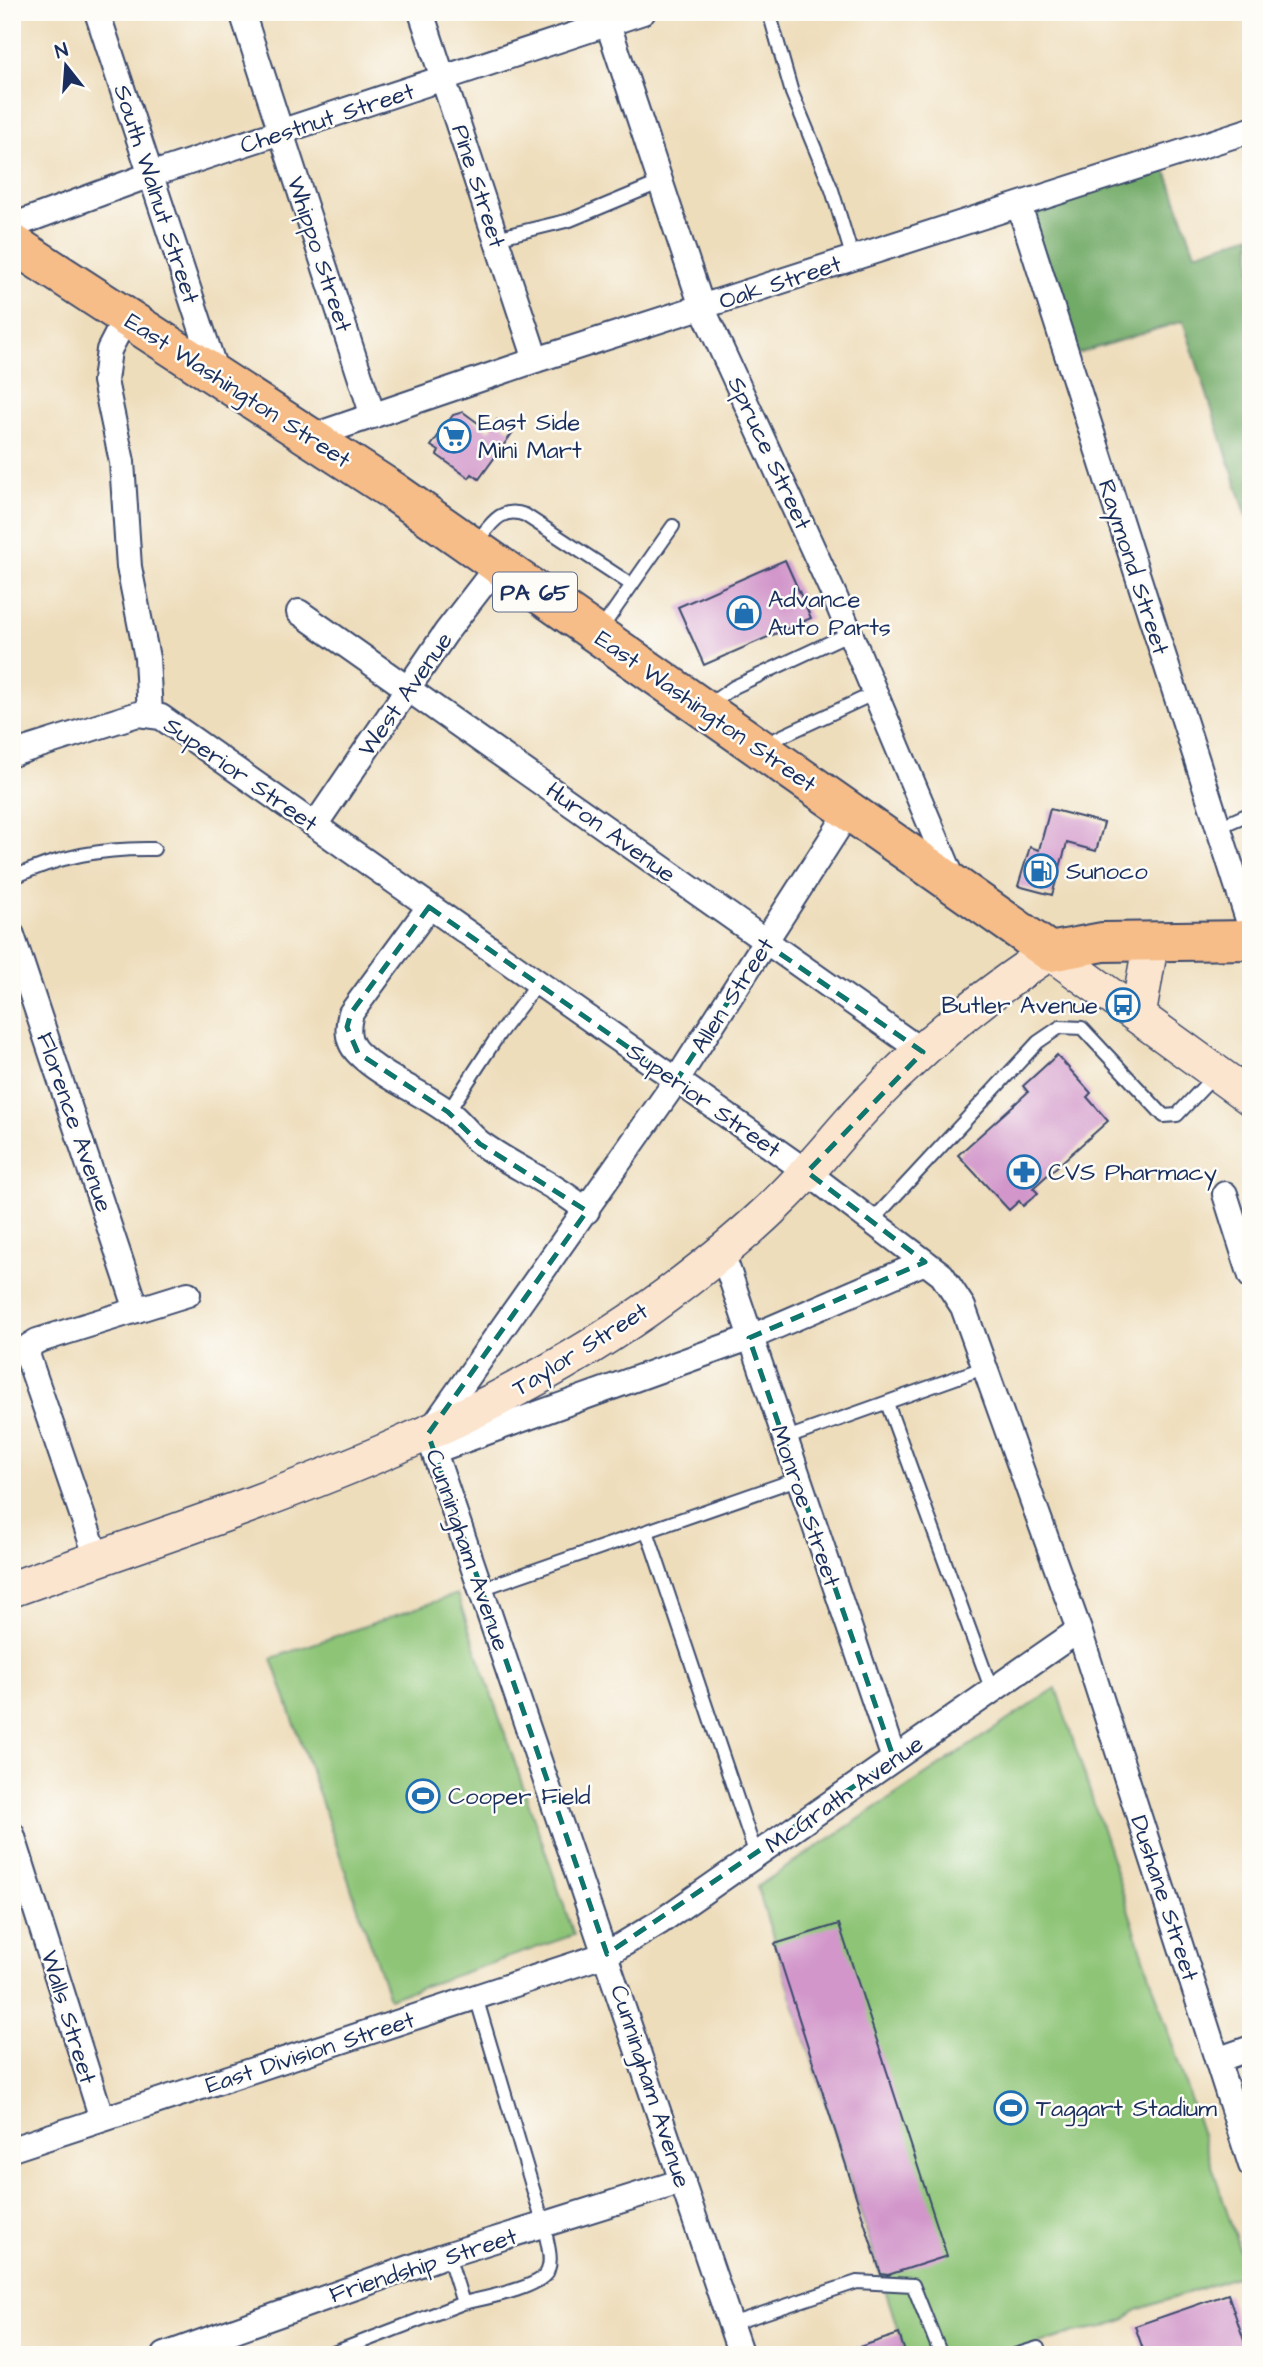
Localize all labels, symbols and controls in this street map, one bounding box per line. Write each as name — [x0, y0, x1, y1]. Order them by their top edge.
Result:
north arrow — [32, 32, 102, 102]
text: N — [52, 37, 71, 66]
street label: Chestnut Street — [236, 75, 419, 163]
street label: South Walnut Street — [105, 80, 208, 308]
street label: Pine Street — [442, 120, 514, 253]
street label: Whippo Street — [278, 172, 360, 337]
street label: Oak Street — [715, 247, 846, 319]
street label: East Washington Street — [117, 305, 357, 478]
street label: Spruce Street — [719, 371, 820, 536]
place label: East Side Mini Mart — [478, 406, 582, 468]
supermarket icon: East Side Mini Mart — [435, 417, 473, 455]
street label: Raymond Street — [1088, 475, 1178, 660]
road number: PA 65 — [493, 572, 577, 612]
place label: Advance Auto Parts — [768, 583, 891, 645]
shop icon: Advance Auto Parts — [725, 594, 763, 632]
street label: East Washington Street — [587, 622, 823, 802]
street label: West Avenue — [350, 625, 461, 764]
street label: Superior Street — [156, 709, 325, 841]
street label: Huron Avenue — [539, 774, 682, 892]
fuel station icon: Sunoco — [1022, 852, 1060, 890]
place label: Sunoco — [1066, 855, 1148, 889]
street label: Allen Street — [683, 931, 783, 1060]
bus stop icon: Butler Avenue — [1104, 986, 1142, 1024]
place label: Butler Avenue — [941, 989, 1098, 1023]
street label: Florence Avenue — [27, 1028, 121, 1217]
street label: Superior Street — [619, 1035, 788, 1167]
pharmacy icon: CVS Pharmacy — [1005, 1153, 1043, 1191]
place label: CVS Pharmacy — [1048, 1156, 1217, 1191]
street label: Taylor Street — [506, 1294, 656, 1406]
street label: Monroe Street — [762, 1421, 849, 1592]
street label: Cunningham Avenue — [416, 1445, 518, 1656]
street label: McGrath Avenue — [759, 1727, 931, 1862]
sports icon: Cooper Field — [404, 1777, 442, 1815]
place label: Cooper Field — [448, 1780, 591, 1814]
street label: Dushane Street — [1121, 1811, 1207, 1986]
street label: Walls Street — [32, 1946, 105, 2089]
street label: Cunningham Avenue — [600, 1980, 699, 2192]
street label: East Division Street — [201, 2003, 419, 2103]
sports icon: Taggart Stadium — [992, 2089, 1030, 2127]
place label: Taggart Stadium — [1036, 2092, 1217, 2127]
street label: Friendship Street — [325, 2220, 522, 2312]

